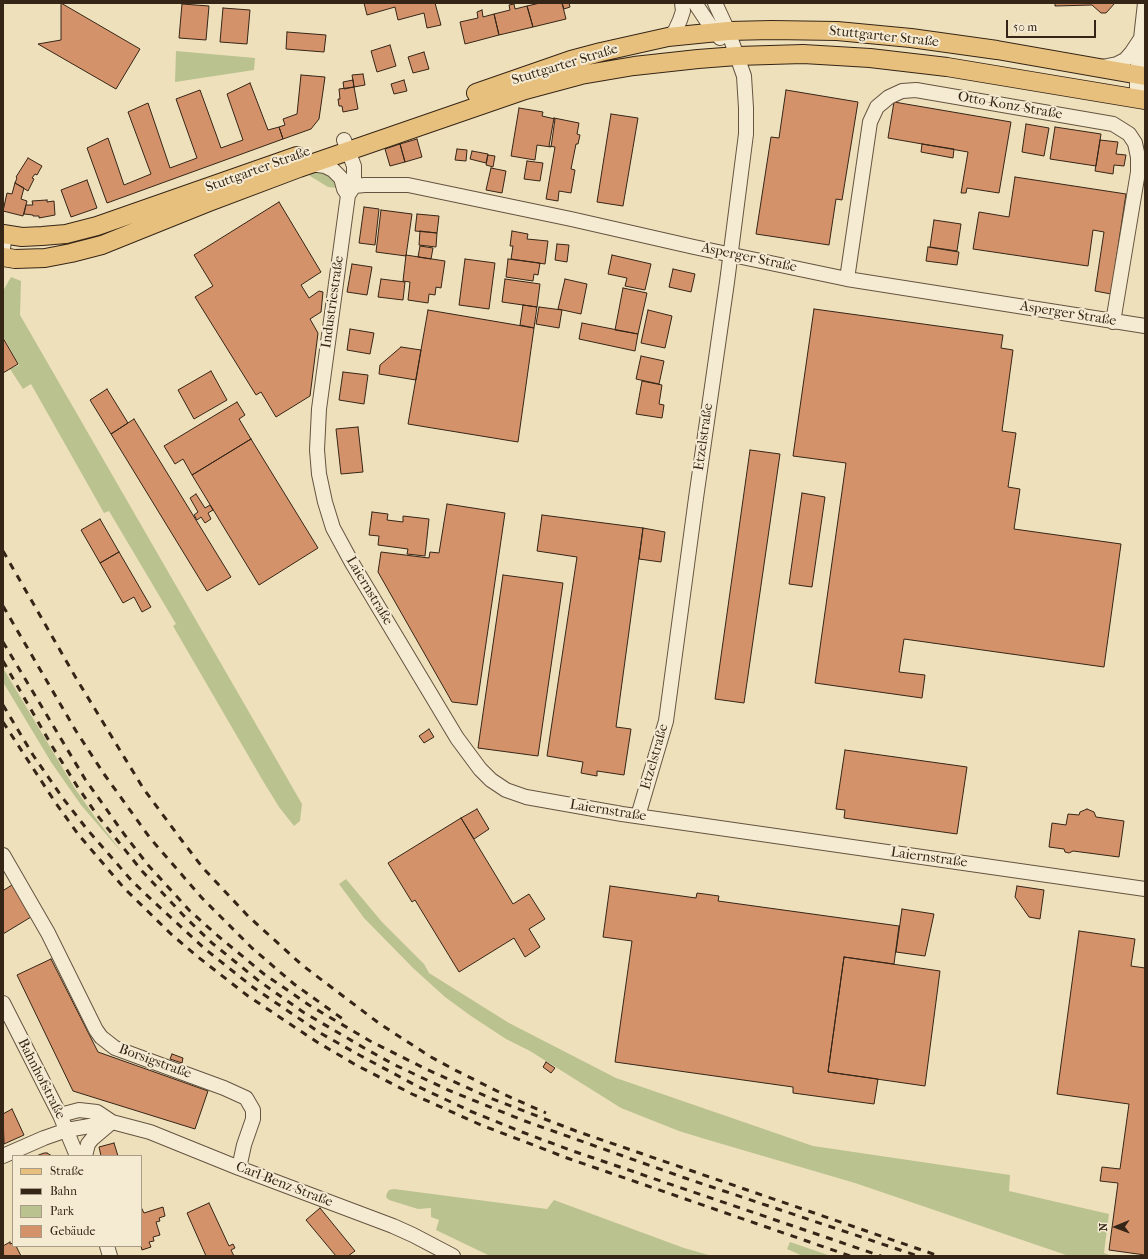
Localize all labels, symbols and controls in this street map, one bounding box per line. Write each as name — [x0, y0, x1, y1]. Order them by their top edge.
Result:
scale bar — [1008, 12, 1098, 38]
text: 50 m — [1013, 20, 1037, 34]
street label: Stuttgarter Straße — [828, 23, 940, 51]
street label: Stuttgarter Straße — [510, 41, 620, 89]
street label: Otto-Konz-Straße — [956, 89, 1064, 123]
street label: Stuttgarter Straße — [203, 143, 313, 197]
street label: Asperger Straße — [700, 240, 798, 276]
street label: Industriestraße — [318, 255, 348, 349]
street label: Asperger Straße — [1019, 298, 1117, 330]
street label: Etzelstraße — [691, 402, 717, 472]
street label: Laiernstraße — [342, 554, 396, 628]
street label: Etzelstraße — [638, 722, 672, 792]
street label: Laiernstraße — [569, 797, 647, 825]
street label: Laiernstraße — [890, 844, 968, 872]
street label: Bahnhofstraße — [14, 1036, 68, 1122]
street label: Borsigstraße — [116, 1041, 194, 1083]
legend — [12, 1155, 142, 1247]
street label: Carl-Benz-Straße — [233, 1159, 335, 1211]
text: Straße — [50, 1164, 84, 1178]
text: Bahn — [50, 1184, 77, 1198]
text: Park — [50, 1204, 74, 1218]
north arrow — [1096, 1207, 1136, 1247]
text: N — [1097, 1223, 1110, 1232]
text: Gebäude — [50, 1224, 95, 1238]

